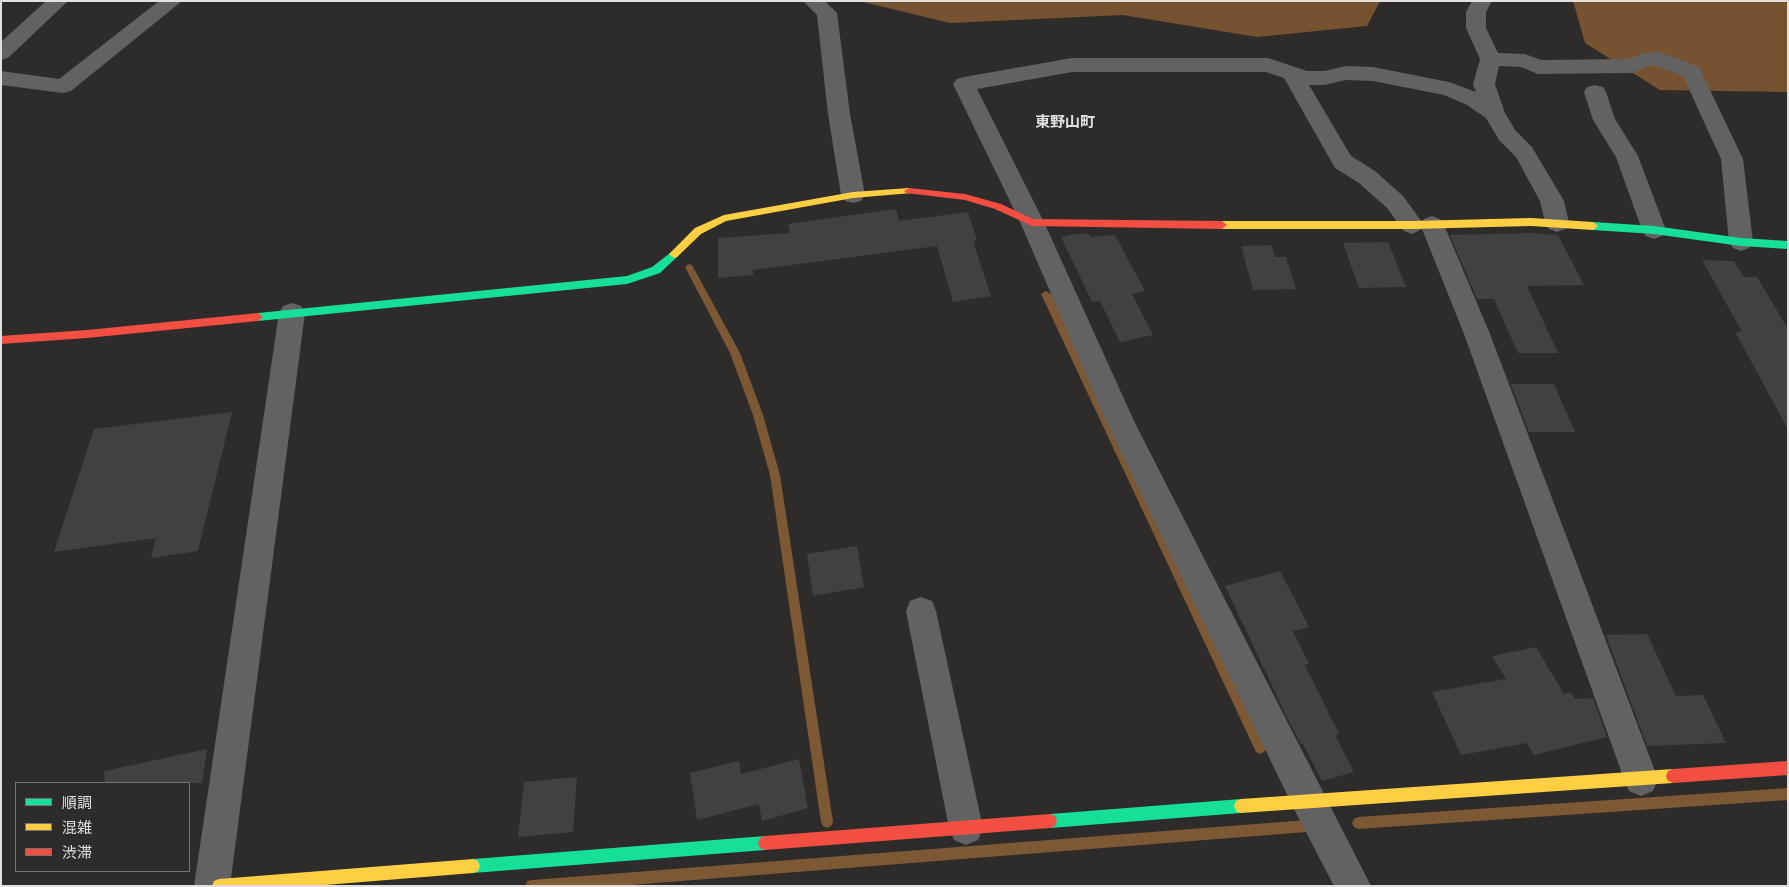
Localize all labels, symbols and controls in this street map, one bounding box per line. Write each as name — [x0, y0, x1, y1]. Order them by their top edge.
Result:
district label: 東野山町 — [1035, 113, 1095, 131]
legend — [15, 782, 190, 872]
text: 順調 — [62, 793, 92, 811]
text: 混雑 — [62, 818, 92, 836]
text: 渋滞 — [62, 843, 92, 861]

